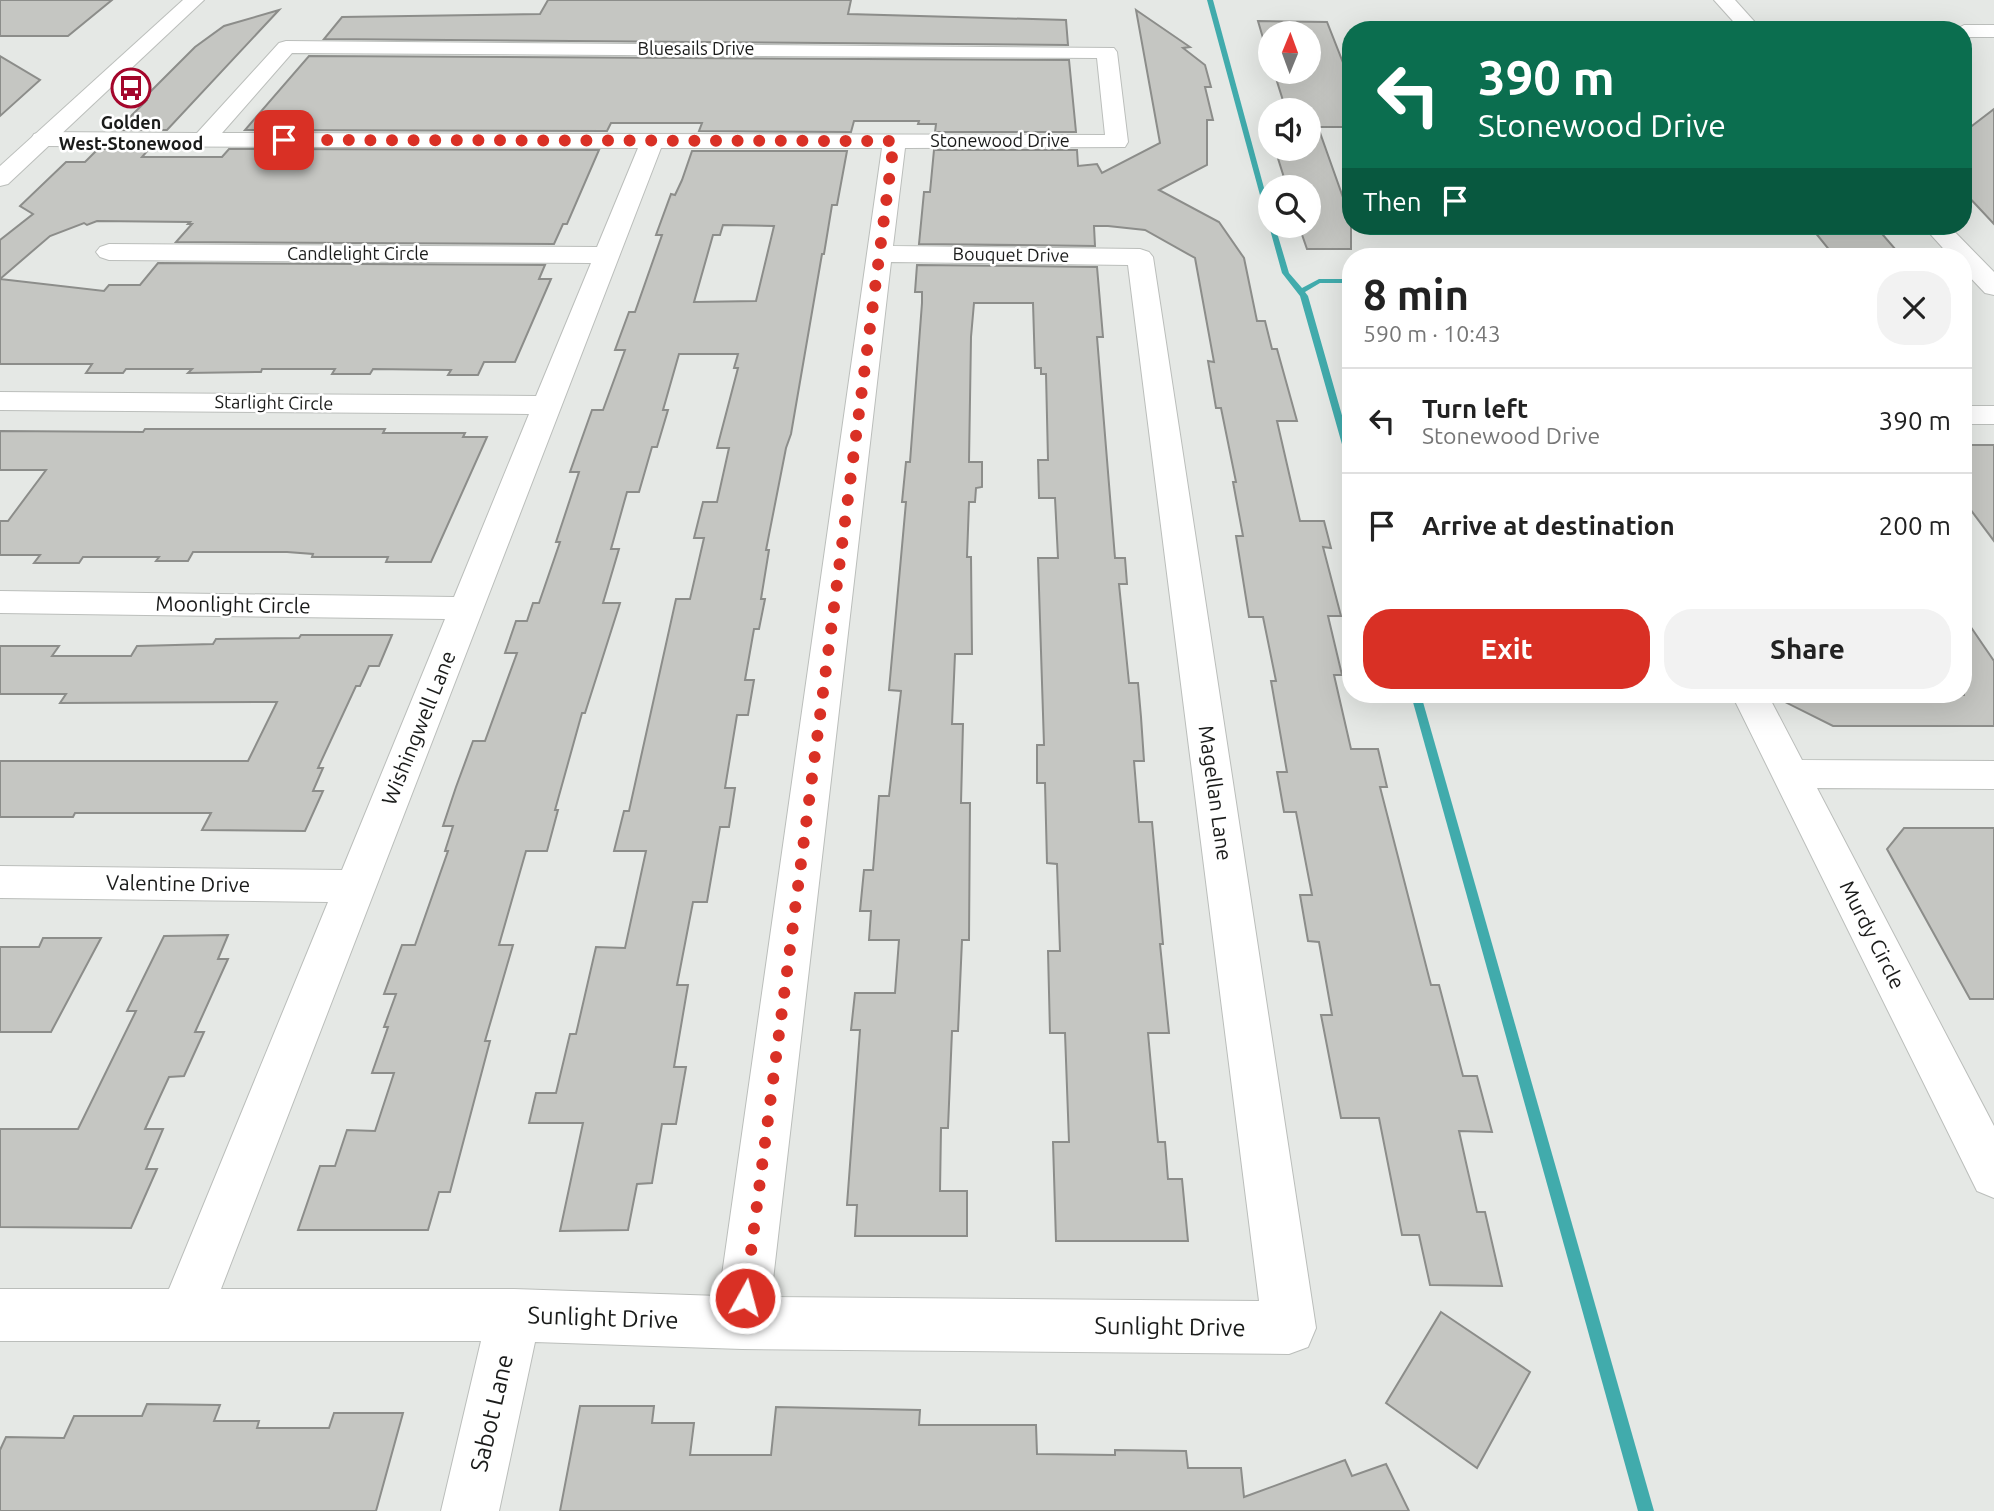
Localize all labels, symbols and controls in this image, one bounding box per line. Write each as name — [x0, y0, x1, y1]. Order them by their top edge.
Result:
north arrow — [1258, 21, 1321, 84]
map controls — [1258, 21, 1321, 238]
street label: Bluesails Drive — [638, 38, 755, 58]
icon: left — [1363, 49, 1454, 140]
text: 390 m — [1478, 49, 1615, 104]
bus stop icon: Golden West-Stonewood — [110, 67, 152, 109]
button: sound — [1258, 98, 1321, 161]
text: Stonewood Drive — [1478, 107, 1726, 143]
pin — [254, 110, 314, 170]
place label: Golden West-Stonewood — [59, 112, 203, 153]
icon: arrive — [265, 121, 303, 159]
street label: Stonewood Drive — [930, 130, 1070, 150]
button: search — [1258, 175, 1321, 238]
icon: arrive — [1436, 182, 1474, 220]
text: Then — [1363, 187, 1422, 216]
street label: Candlelight Circle — [287, 243, 429, 263]
street label: Bouquet Drive — [952, 243, 1070, 265]
text: 8 min — [1363, 271, 1469, 318]
button: close — [1877, 271, 1951, 345]
text: 590 m · 10:43 — [1363, 321, 1501, 346]
street label: Starlight Circle — [215, 391, 334, 413]
text: Turn left — [1422, 394, 1528, 423]
icon: left — [1363, 402, 1401, 440]
text: 390 m — [1879, 406, 1951, 435]
text: Stonewood Drive — [1422, 423, 1600, 448]
icon: arrive — [1363, 507, 1401, 545]
text: Arrive at destination — [1422, 511, 1675, 540]
text: 200 m — [1879, 511, 1951, 540]
street label: Moonlight Circle — [155, 591, 311, 617]
button: Exit — [1363, 609, 1650, 689]
button: Share — [1664, 609, 1951, 689]
street label: Wishingwell Lane — [376, 647, 460, 808]
street label: Magellan Lane — [1195, 724, 1237, 862]
street label: Valentine Drive — [106, 870, 250, 896]
street label: Murdy Circle — [1835, 876, 1910, 993]
position arrow — [708, 1261, 782, 1335]
street label: Sunlight Drive — [527, 1301, 679, 1334]
street label: Sunlight Drive — [1094, 1312, 1246, 1341]
street label: Sabot Lane — [465, 1352, 518, 1474]

